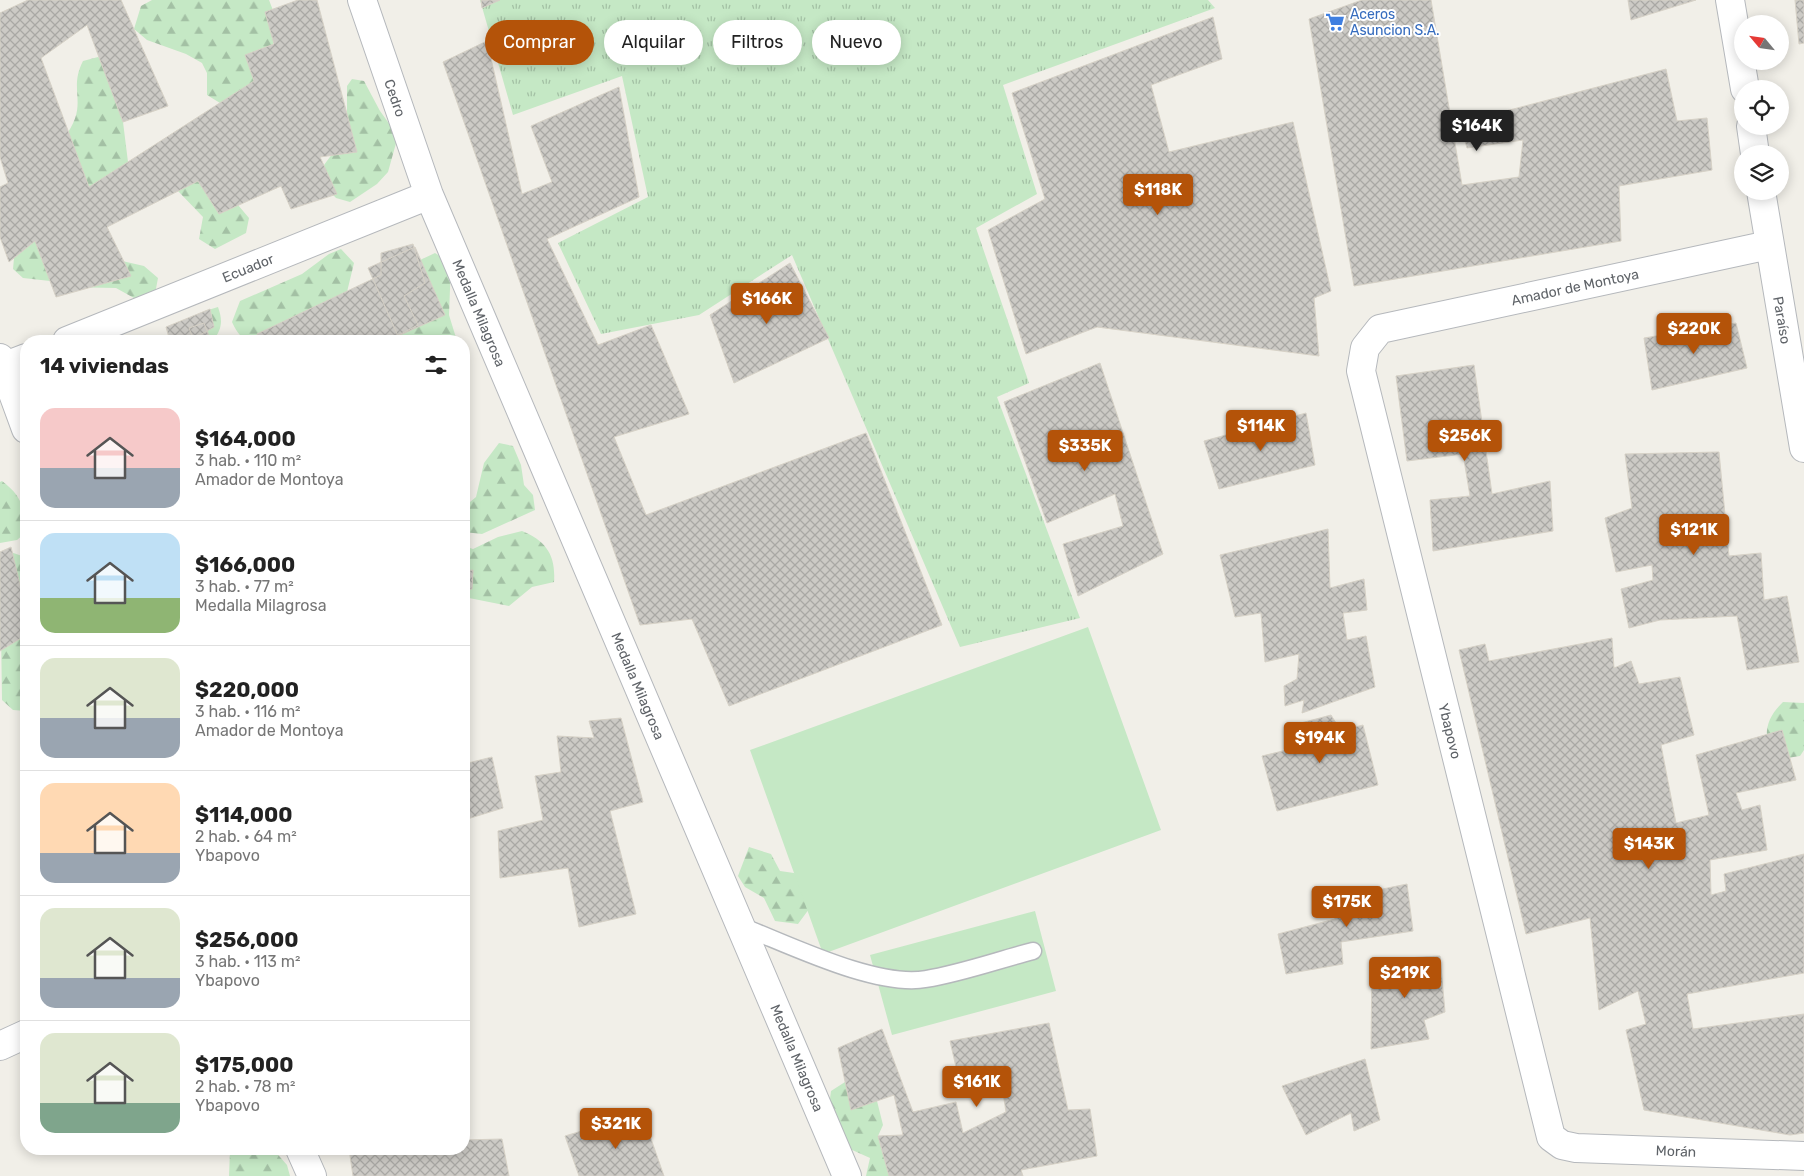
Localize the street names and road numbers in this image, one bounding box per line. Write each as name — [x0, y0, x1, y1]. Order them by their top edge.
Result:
street label: Cedro — [380, 77, 409, 119]
street label: Ecuador — [220, 250, 277, 286]
street label: Medalla Milagrosa — [448, 257, 509, 369]
street label: Amador de Montoya — [1510, 266, 1640, 309]
street label: Paraíso — [1769, 295, 1794, 345]
street label: Medalla Milagrosa — [607, 630, 668, 742]
street label: Ybapovo — [1434, 702, 1465, 761]
street label: Medalla Milagrosa — [766, 1002, 827, 1114]
street label: Morán — [1655, 1142, 1697, 1161]

